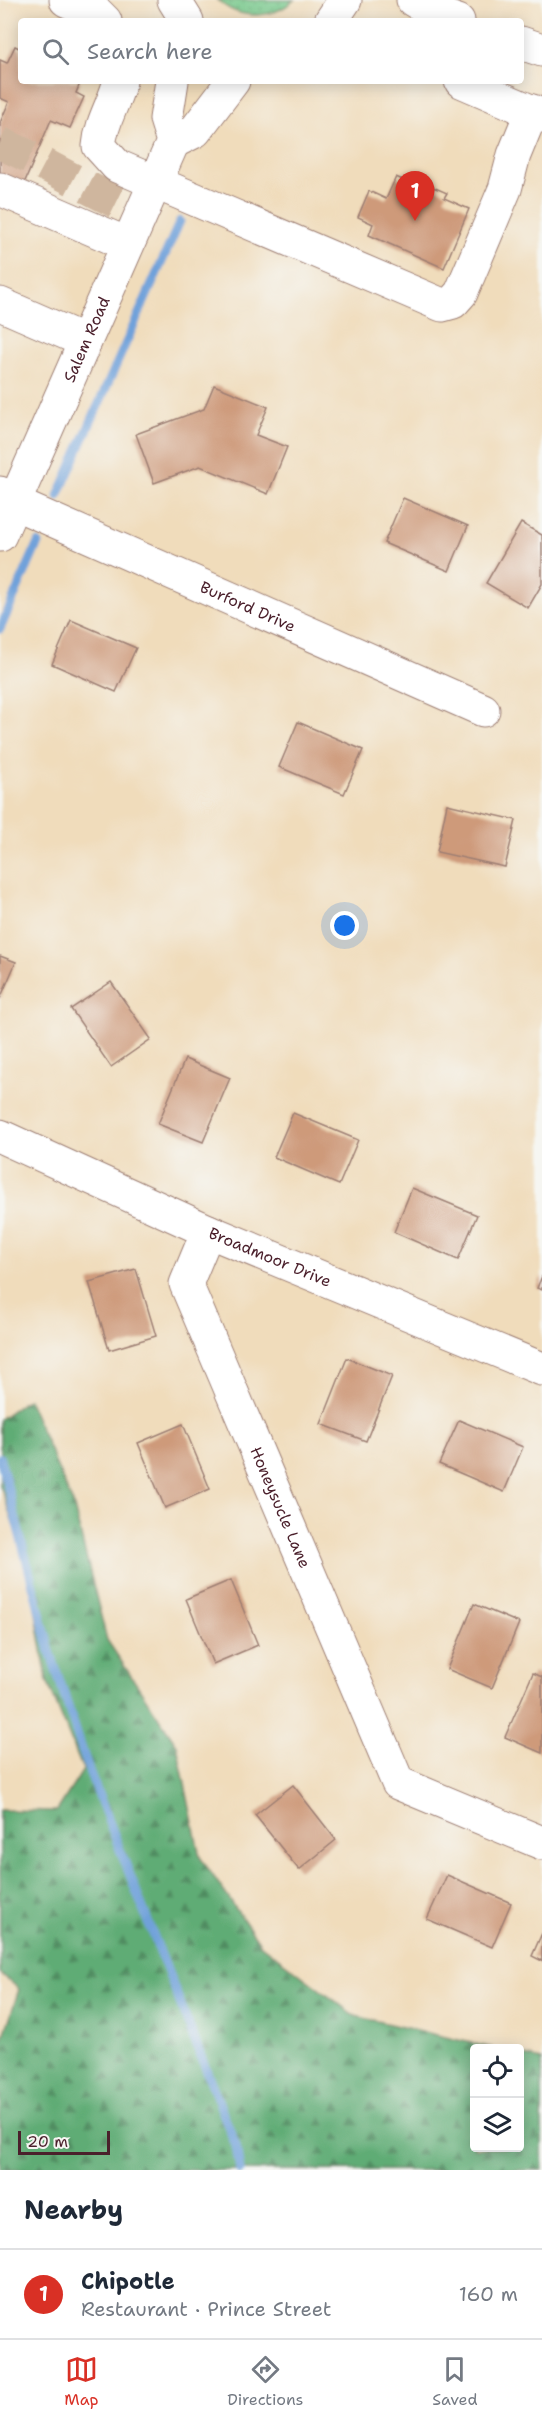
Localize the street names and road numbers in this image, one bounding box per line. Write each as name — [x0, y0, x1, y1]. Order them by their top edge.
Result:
street label: Salem Road — [58, 293, 114, 385]
street label: Burford Drive — [197, 576, 299, 637]
street label: Broadmoor Drive — [206, 1222, 335, 1291]
street label: Honeysucle Lane — [246, 1443, 316, 1571]

